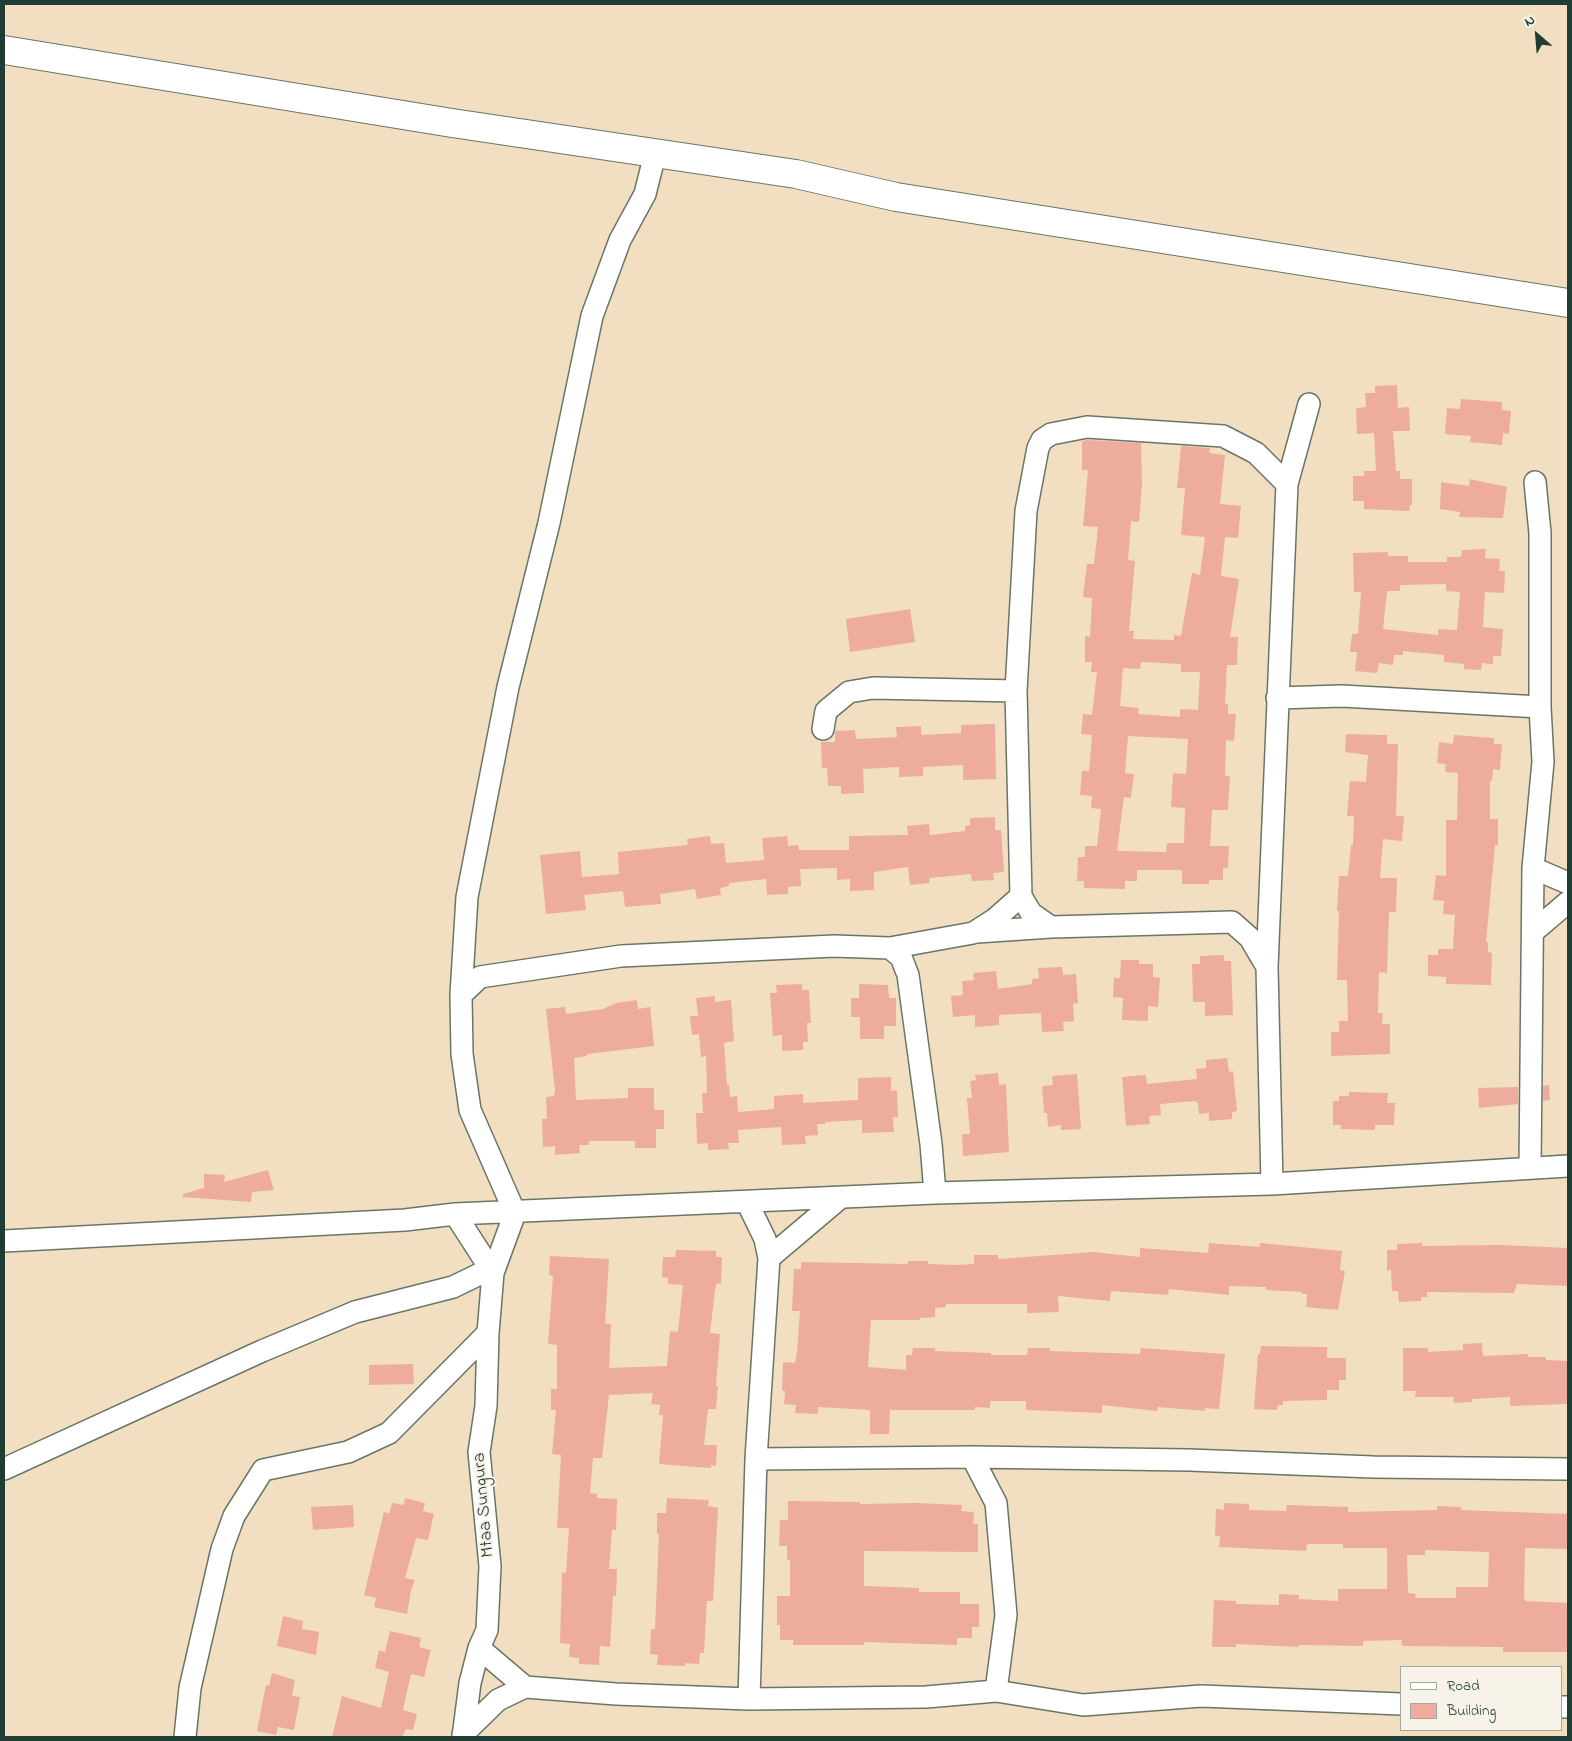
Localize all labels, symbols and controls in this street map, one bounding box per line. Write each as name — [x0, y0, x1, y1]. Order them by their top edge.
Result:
north arrow — [1512, 10, 1562, 60]
text: N — [1521, 10, 1539, 33]
street label: Mtaa Sungura — [470, 1452, 500, 1558]
legend — [1400, 1666, 1562, 1731]
text: Road — [1447, 1675, 1480, 1697]
text: Building — [1447, 1700, 1496, 1722]

